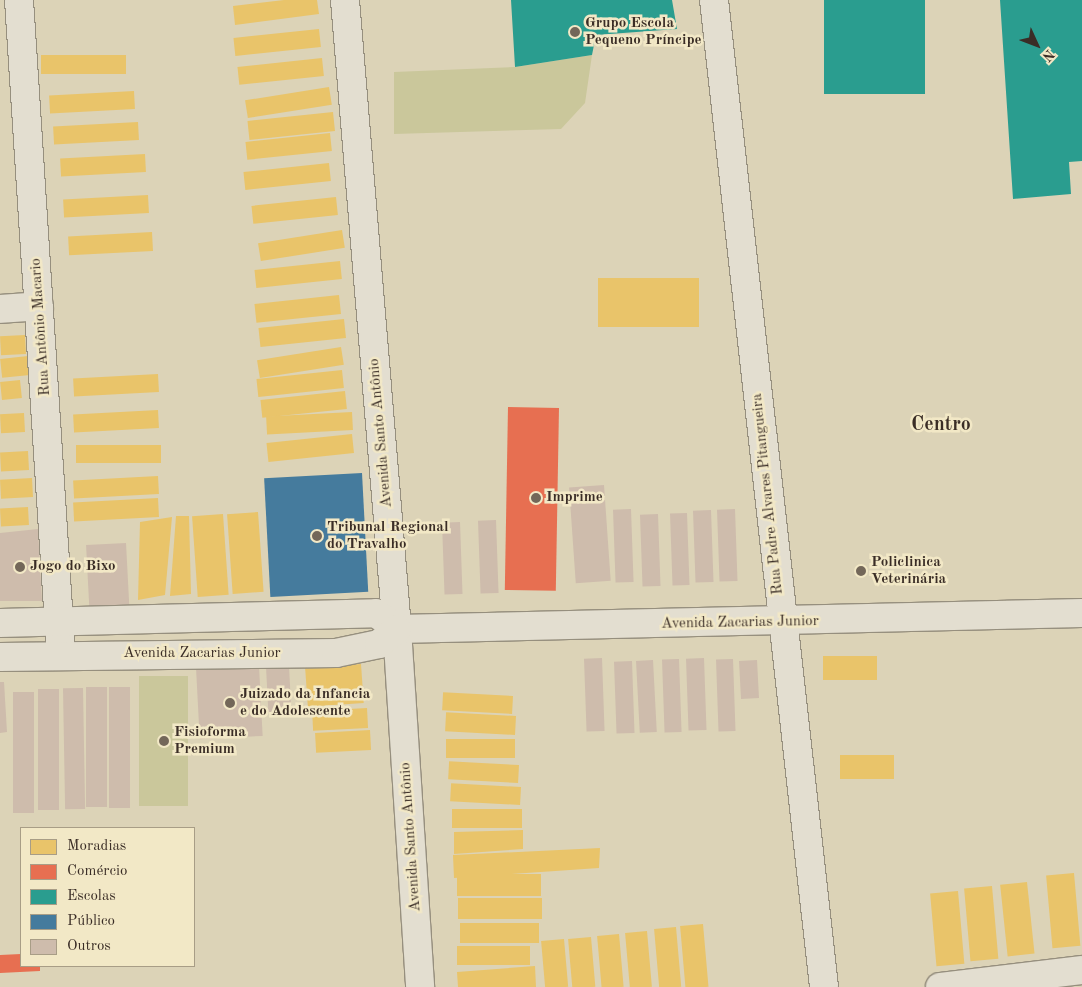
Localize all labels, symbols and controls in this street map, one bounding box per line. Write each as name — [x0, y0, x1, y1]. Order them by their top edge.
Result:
place label: Grupo Escola Pequeno Príncipe — [585, 14, 702, 49]
north arrow — [1012, 20, 1062, 70]
marker: Grupo Escola Pequeno Príncipe — [569, 26, 581, 38]
text: N — [1039, 47, 1057, 64]
street label: Rua Antônio Macario — [27, 258, 55, 396]
street label: Avenida Santo Antônio — [366, 358, 396, 508]
street label: Rua Padre Alvares Pitangueira — [748, 393, 788, 595]
district label: Centro — [911, 413, 971, 437]
place label: Imprime — [546, 489, 603, 507]
marker: Imprime — [530, 492, 542, 504]
place label: Tribunal Regional do Travalho — [327, 518, 449, 553]
marker: Tribunal Regional do Travalho — [311, 530, 323, 542]
place label: Policlinica Veterinária — [871, 553, 946, 588]
place label: Jogo do Bixo — [30, 558, 116, 576]
marker: Jogo do Bixo — [14, 561, 26, 573]
marker: Policlinica Veterinária — [855, 565, 867, 577]
street label: Avenida Zacarias Junior — [661, 613, 819, 633]
street label: Avenida Zacarias Junior — [123, 645, 281, 663]
place label: Juizado da Infancia e do Adolescente — [240, 685, 370, 720]
marker: Juizado da Infancia e do Adolescente — [224, 697, 236, 709]
place label: Fisioforma Premium — [174, 723, 246, 758]
marker: Fisioforma Premium — [158, 735, 170, 747]
street label: Avenida Santo Antônio — [397, 762, 425, 912]
legend — [20, 827, 195, 967]
text: Moradias — [67, 839, 126, 854]
text: Comércio — [67, 864, 127, 879]
text: Escolas — [67, 889, 116, 904]
text: Público — [67, 914, 115, 929]
text: Outros — [67, 939, 111, 954]

